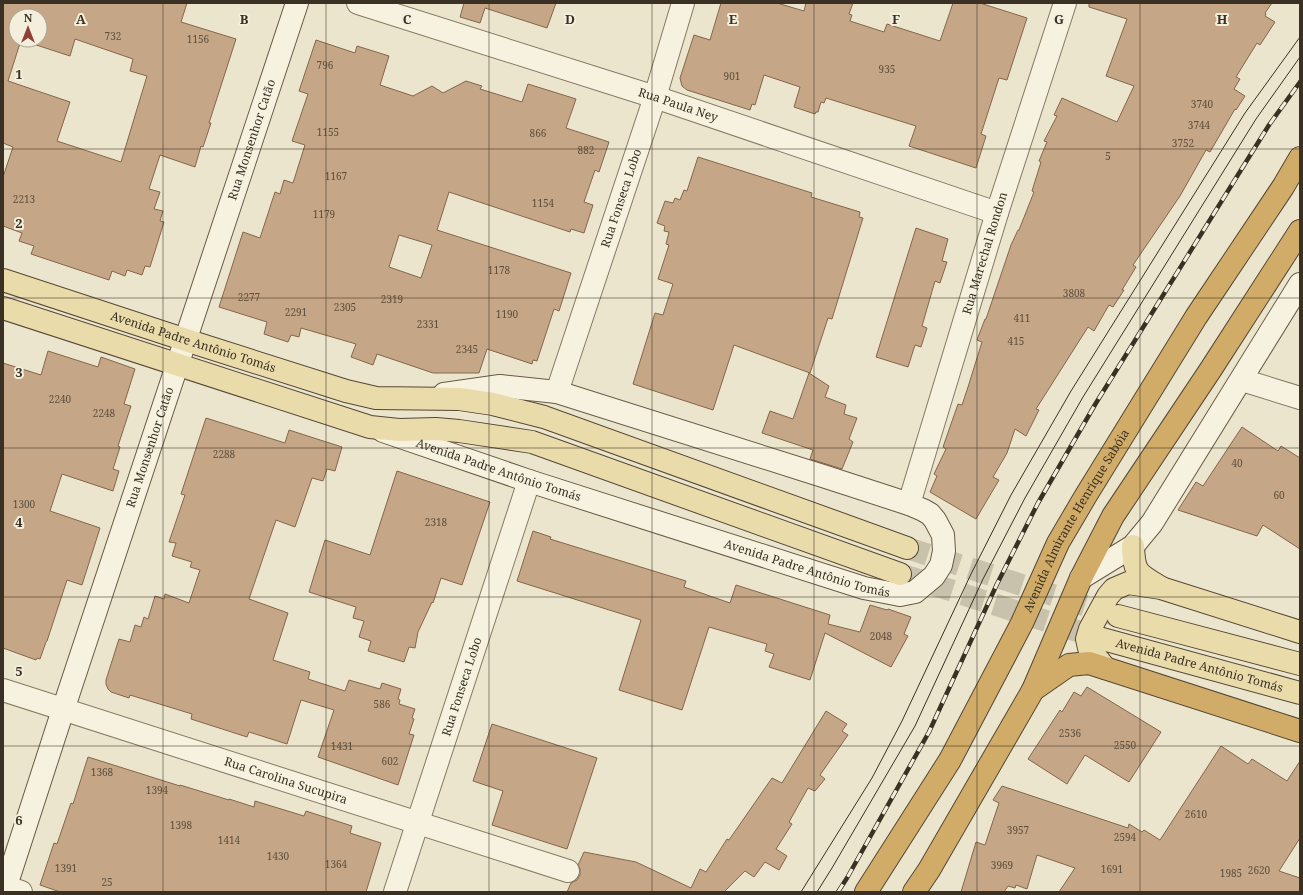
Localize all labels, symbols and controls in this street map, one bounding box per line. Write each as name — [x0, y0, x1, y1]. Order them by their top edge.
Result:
north arrow — [8, 8, 48, 48]
text: N — [24, 10, 33, 25]
text: A — [76, 10, 86, 28]
text: B — [240, 10, 249, 28]
text: C — [403, 10, 412, 28]
text: D — [565, 10, 575, 28]
text: E — [729, 10, 738, 28]
text: F — [892, 10, 900, 28]
text: G — [1054, 10, 1064, 28]
text: H — [1217, 10, 1228, 28]
house number: 732 — [105, 29, 121, 43]
house number: 1156 — [187, 32, 210, 46]
house number: 796 — [317, 58, 334, 72]
house number: 935 — [879, 62, 895, 76]
text: 1 — [15, 65, 23, 83]
house number: 901 — [724, 69, 740, 83]
street label: Rua Monsenhor Catão — [223, 77, 279, 202]
street label: Rua Paula Ney — [636, 83, 721, 126]
house number: 3740 — [1191, 97, 1214, 111]
house number: 3744 — [1188, 118, 1211, 132]
house number: 1155 — [317, 125, 339, 139]
house number: 866 — [530, 126, 547, 140]
house number: 3752 — [1172, 136, 1194, 150]
house number: 882 — [578, 143, 594, 157]
street label: Rua Fonseca Lobo — [597, 147, 645, 250]
house number: 5 — [1105, 149, 1111, 163]
house number: 1167 — [325, 169, 348, 183]
street label: Rua Marechal Rondon — [958, 189, 1011, 316]
house number: 2213 — [13, 192, 36, 206]
house number: 1154 — [532, 196, 555, 210]
house number: 1179 — [313, 207, 335, 221]
text: 2 — [15, 214, 23, 232]
house number: 1178 — [488, 263, 511, 277]
house number: 3808 — [1063, 286, 1086, 300]
house number: 2277 — [238, 290, 261, 304]
house number: 2319 — [381, 292, 403, 306]
house number: 2305 — [334, 300, 356, 314]
house number: 2291 — [285, 305, 307, 319]
street label: Avenida Padre Antônio Tomás — [108, 307, 278, 376]
house number: 1190 — [496, 307, 519, 321]
house number: 411 — [1014, 311, 1030, 325]
house number: 2331 — [417, 317, 439, 331]
house number: 415 — [1008, 334, 1024, 348]
house number: 2345 — [456, 342, 478, 356]
text: 3 — [15, 363, 23, 381]
street label: Rua Monsenhor Catão — [122, 384, 177, 510]
house number: 2240 — [49, 392, 72, 406]
house number: 2248 — [93, 406, 116, 420]
street label: Avenida Almirante Henrique Sabóia — [1019, 425, 1133, 615]
street label: Avenida Padre Antônio Tomás — [414, 434, 583, 505]
house number: 2288 — [213, 447, 236, 461]
house number: 40 — [1231, 456, 1243, 470]
house number: 60 — [1273, 488, 1285, 502]
house number: 1300 — [13, 497, 36, 511]
text: 4 — [15, 513, 23, 531]
house number: 2318 — [425, 515, 448, 529]
street label: Avenida Padre Antônio Tomás — [722, 535, 892, 601]
house number: 2048 — [870, 629, 893, 643]
street label: Avenida Padre Antônio Tomás — [1114, 634, 1285, 696]
street label: Rua Fonseca Lobo — [437, 635, 486, 738]
text: 5 — [15, 662, 23, 680]
house number: 586 — [374, 697, 391, 711]
house number: 2536 — [1059, 726, 1082, 740]
house number: 2550 — [1114, 738, 1137, 752]
house number: 1431 — [331, 739, 353, 753]
street label: Rua Carolina Sucupira — [222, 752, 350, 808]
house number: 602 — [382, 754, 398, 768]
house number: 1368 — [91, 765, 114, 779]
house number: 1394 — [146, 783, 169, 797]
house number: 2610 — [1185, 807, 1208, 821]
text: 6 — [15, 811, 23, 829]
house number: 1398 — [170, 818, 193, 832]
house number: 3957 — [1007, 823, 1030, 837]
house number: 2594 — [1114, 830, 1137, 844]
house number: 1414 — [218, 833, 241, 847]
house number: 1430 — [267, 849, 290, 863]
house number: 1364 — [325, 857, 348, 871]
house number: 3969 — [991, 858, 1013, 872]
house number: 1391 — [55, 861, 77, 875]
house number: 1691 — [1101, 862, 1123, 876]
house number: 2620 — [1248, 863, 1271, 877]
house number: 1985 — [1220, 866, 1242, 880]
house number: 25 — [101, 875, 113, 889]

